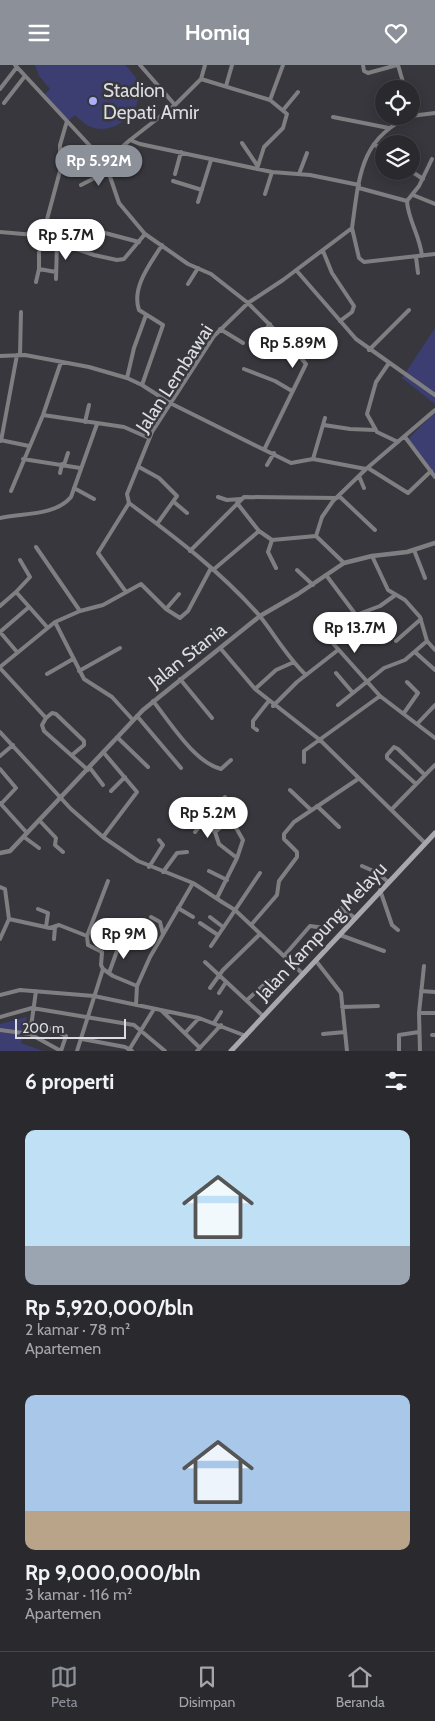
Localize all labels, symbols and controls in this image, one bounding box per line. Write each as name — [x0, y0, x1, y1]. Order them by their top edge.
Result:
icon: menu — [25, 19, 53, 47]
text: Homiq — [185, 19, 250, 46]
icon: heart — [382, 19, 410, 47]
place label: Stadion Depati Amir — [103, 79, 199, 124]
map controls — [375, 80, 420, 180]
button: locate — [375, 80, 420, 125]
marker: Stadion Depati Amir — [87, 95, 99, 107]
button: layers — [375, 135, 420, 180]
pin: Rp 5.92M — [47, 145, 151, 187]
text: Rp 5.92M — [66, 151, 132, 170]
pin: Rp 5.7M — [20, 219, 112, 261]
text: Rp 5.7M — [38, 225, 94, 244]
street label: Jalan Lembawai — [130, 320, 218, 437]
pin: Rp 5.89M — [241, 327, 345, 369]
text: Rp 5.89M — [260, 333, 326, 352]
pin: Rp 13.7M — [303, 611, 407, 654]
street label: Jalan Stania — [143, 618, 231, 694]
text: Rp 13.7M — [324, 618, 386, 637]
pin: Rp 5.2M — [162, 797, 254, 839]
text: Rp 5.2M — [180, 803, 236, 822]
street label: Jalan Kampung Melayu — [250, 857, 392, 1006]
pin: Rp 9M — [89, 917, 159, 960]
text: Rp 9M — [102, 924, 146, 943]
scale bar — [15, 1016, 126, 1039]
text: 200 m — [22, 1019, 64, 1037]
icon: filters — [382, 1067, 410, 1095]
text: 6 properti — [25, 1069, 114, 1094]
icon: home — [173, 1162, 263, 1252]
text: Rp 5,920,000/bln — [25, 1295, 194, 1320]
text: 2 kamar · 78 m² — [25, 1320, 130, 1339]
text: Apartemen — [25, 1339, 101, 1358]
icon: home — [173, 1427, 263, 1517]
text: Rp 9,000,000/bln — [25, 1560, 201, 1585]
text: 3 kamar · 116 m² — [25, 1585, 132, 1604]
text: Apartemen — [25, 1604, 101, 1623]
tab: Peta — [50, 1663, 78, 1711]
tab: Disimpan — [179, 1663, 235, 1711]
tab: Beranda — [336, 1663, 385, 1711]

